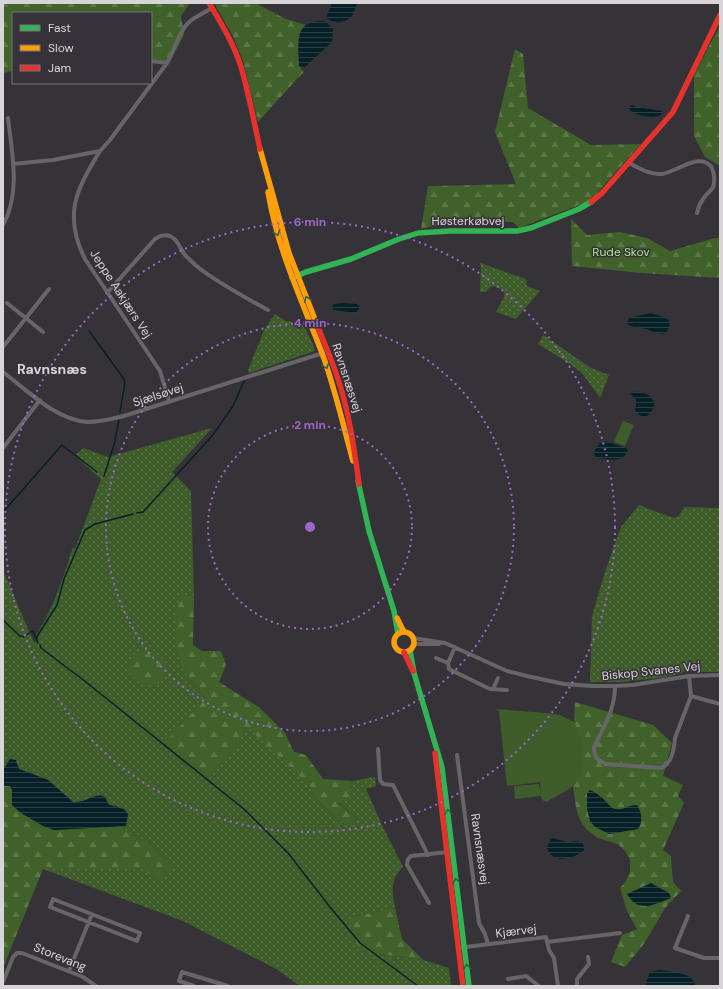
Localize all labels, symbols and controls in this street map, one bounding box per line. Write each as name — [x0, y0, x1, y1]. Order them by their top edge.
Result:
legend — [12, 12, 152, 84]
text: Fast — [48, 20, 71, 36]
text: Slow — [48, 40, 74, 56]
text: Jam — [48, 60, 71, 76]
street label: Høsterkøbvej — [431, 213, 505, 229]
text: 6 min — [294, 214, 326, 230]
one-way arrow — [272, 230, 280, 237]
park label: Rude Skov — [592, 244, 650, 260]
street label: Jeppe Aakjærs Vej — [86, 247, 156, 341]
one-way arrow — [303, 295, 311, 302]
text: 4 min — [294, 315, 326, 331]
street label: Ravnsnæsvej — [328, 341, 366, 415]
district label: Ravnsnæs — [17, 360, 87, 378]
one-way arrow — [322, 363, 330, 370]
street label: Sjælsøvej — [131, 379, 185, 411]
text: 2 min — [294, 417, 326, 433]
centre of rings — [303, 520, 317, 534]
street label: Biskop Svanes Vej — [601, 658, 701, 684]
one-way arrow — [444, 809, 453, 815]
street label: Ravnsnæsvej — [467, 812, 493, 886]
one-way arrow — [452, 878, 461, 884]
street label: Kjærvej — [495, 921, 537, 941]
street label: Storevang — [31, 939, 89, 975]
one-way arrow — [463, 964, 472, 970]

